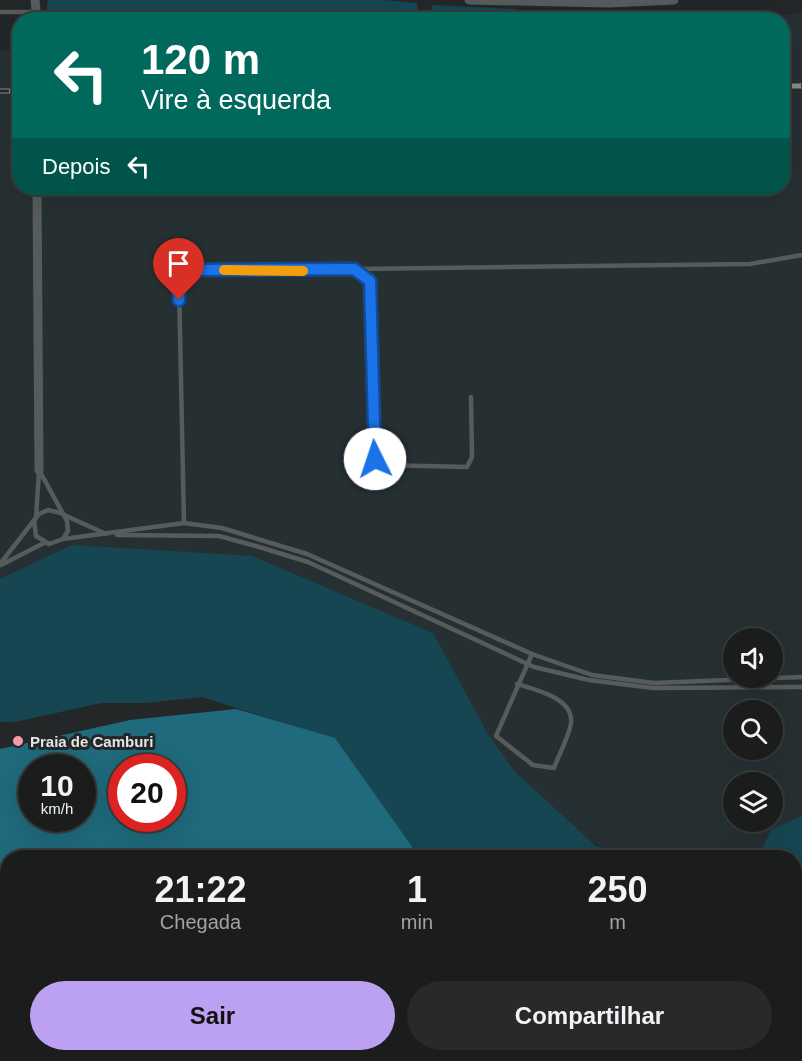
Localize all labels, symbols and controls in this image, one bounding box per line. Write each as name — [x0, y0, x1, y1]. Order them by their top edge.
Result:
icon: left — [42, 36, 120, 114]
text: 120 m — [141, 36, 260, 83]
text: Vire à esquerda — [141, 85, 331, 115]
icon: left — [122, 150, 155, 183]
text: Depois — [42, 154, 110, 179]
pin — [153, 238, 204, 300]
icon: arrive — [162, 247, 195, 280]
position arrow — [343, 427, 407, 491]
map controls — [723, 628, 783, 832]
button: sound — [723, 628, 783, 688]
button: search — [723, 700, 783, 760]
place label: Praia de Camburi — [30, 733, 153, 750]
marker: Praia de Camburi — [11, 734, 25, 748]
speed limit sign: 20 — [108, 754, 186, 832]
text: 10 — [40, 769, 74, 802]
button: layers — [723, 772, 783, 832]
text: km/h — [41, 800, 73, 817]
text: 21:22 — [154, 869, 246, 910]
text: 1 — [407, 869, 427, 910]
text: 250 — [587, 869, 648, 910]
text: Chegada — [160, 911, 241, 933]
text: min — [401, 911, 433, 933]
text: m — [609, 911, 626, 933]
button: Sair — [30, 981, 395, 1050]
button: Compartilhar — [407, 981, 772, 1050]

